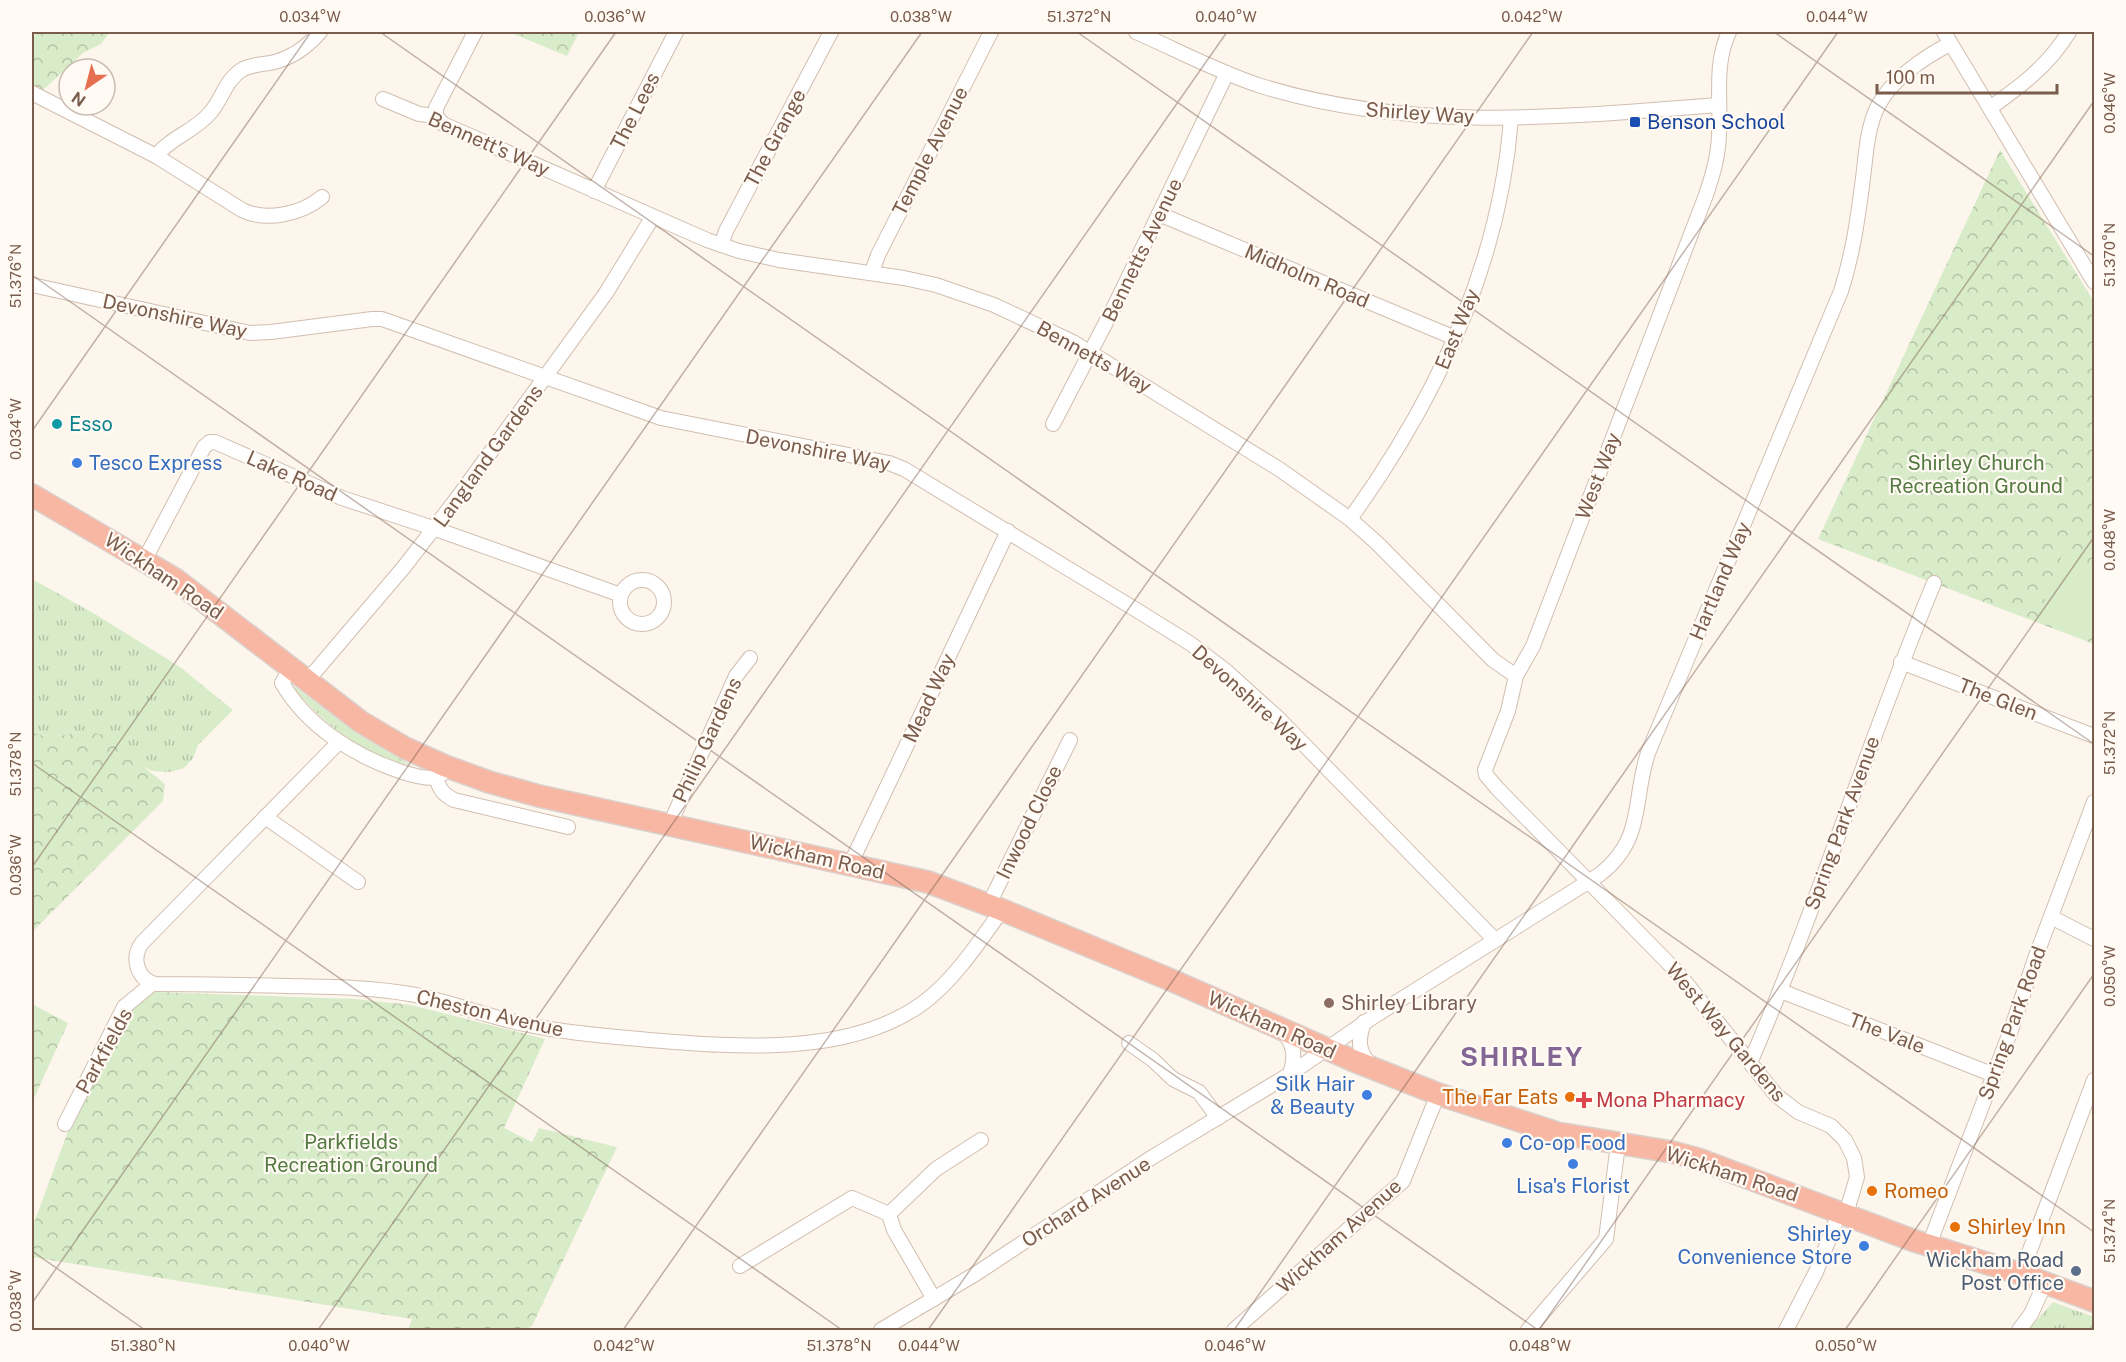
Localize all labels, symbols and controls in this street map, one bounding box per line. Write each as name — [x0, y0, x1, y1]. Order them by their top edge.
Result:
text: 0.034°W — [279, 8, 341, 25]
text: 0.036°W — [584, 8, 646, 25]
text: 0.038°W — [890, 8, 952, 25]
text: 51.372°N — [1047, 8, 1111, 25]
text: 0.040°W — [1195, 8, 1257, 25]
text: 0.042°W — [1501, 8, 1563, 25]
text: 0.044°W — [1806, 8, 1868, 25]
north arrow — [57, 57, 117, 117]
scale bar — [1877, 57, 2057, 95]
text: 100 m — [1886, 67, 1935, 88]
street label: The Lees — [605, 68, 665, 154]
text: 0.046°W — [2101, 72, 2118, 134]
street label: Temple Avenue — [887, 83, 973, 219]
street label: The Grange — [739, 85, 811, 191]
text: N — [68, 88, 89, 110]
street label: Shirley Way — [1365, 97, 1476, 129]
street label: Bennett's Way — [425, 107, 554, 182]
place label: Benson School — [1647, 110, 1785, 134]
marker: Benson School — [1628, 115, 1642, 129]
street label: Bennetts Avenue — [1097, 174, 1187, 326]
text: 51.370°N — [2101, 223, 2118, 287]
street label: Midholm Road — [1241, 239, 1373, 313]
text: 51.376°N — [7, 244, 24, 308]
street label: East Way — [1430, 285, 1484, 373]
street label: Devonshire Way — [100, 289, 250, 343]
street label: Bennetts Way — [1032, 316, 1156, 399]
street label: Langland Gardens — [428, 380, 548, 532]
text: 0.034°W — [7, 398, 24, 460]
place label: Esso — [69, 412, 113, 436]
marker: Esso — [50, 417, 64, 431]
street label: Devonshire Way — [743, 424, 893, 476]
street label: West Way — [1570, 429, 1626, 523]
street label: Lake Road — [243, 445, 341, 507]
place label: Tesco Express — [89, 451, 222, 475]
park label: Shirley Church Recreation Ground — [1889, 451, 2063, 498]
marker: Tesco Express — [70, 456, 84, 470]
text: 0.048°W — [2101, 509, 2118, 571]
street label: Hartland Way — [1684, 518, 1756, 644]
street label: Wickham Road — [100, 527, 228, 625]
street label: Devonshire Way — [1187, 640, 1313, 756]
street label: Mead Way — [898, 649, 960, 746]
street label: The Glen — [1955, 673, 2041, 725]
street label: Philip Gardens — [668, 674, 746, 806]
text: 51.372°N — [2101, 711, 2118, 775]
text: 51.378°N — [7, 732, 24, 796]
street label: Spring Park Avenue — [1799, 733, 1885, 913]
street label: Inwood Close — [991, 761, 1067, 883]
street label: Wickham Road — [747, 830, 887, 884]
text: 0.036°W — [7, 834, 24, 896]
street label: Spring Park Road — [1973, 943, 2051, 1103]
text: 0.050°W — [2101, 945, 2118, 1007]
street label: West Way Gardens — [1661, 958, 1791, 1106]
street label: Cheston Avenue — [414, 984, 566, 1042]
street label: Wickham Road — [1204, 986, 1340, 1064]
place label: Shirley Library — [1341, 991, 1477, 1015]
marker: Shirley Library — [1322, 996, 1336, 1010]
street label: Parkfields — [71, 1004, 137, 1098]
street label: The Vale — [1846, 1008, 1928, 1058]
district label: SHIRLEY — [1460, 1041, 1584, 1072]
place label: Silk Hair & Beauty — [1270, 1072, 1355, 1119]
place label: The Far Eats — [1442, 1085, 1558, 1109]
marker: Silk Hair & Beauty — [1360, 1088, 1374, 1102]
place label: Mona Pharmacy — [1596, 1088, 1745, 1112]
marker: The Far Eats — [1563, 1090, 1577, 1104]
marker: Mona Pharmacy — [1577, 1093, 1591, 1107]
park label: Parkfields Recreation Ground — [264, 1130, 438, 1177]
place label: Co-op Food — [1519, 1131, 1626, 1155]
marker: Co-op Food — [1500, 1136, 1514, 1150]
street label: Wickham Road — [1663, 1141, 1801, 1207]
street label: Orchard Avenue — [1017, 1151, 1155, 1253]
marker: Lisa's Florist — [1566, 1157, 1580, 1171]
street label: Wickham Avenue — [1272, 1174, 1406, 1298]
place label: Lisa's Florist — [1516, 1174, 1630, 1198]
place label: Romeo — [1884, 1179, 1948, 1203]
marker: Romeo — [1865, 1184, 1879, 1198]
text: 51.374°N — [2101, 1199, 2118, 1263]
place label: Shirley Inn — [1967, 1215, 2066, 1239]
marker: Shirley Inn — [1948, 1220, 1962, 1234]
place label: Shirley Convenience Store — [1677, 1222, 1852, 1269]
marker: Shirley Convenience Store — [1857, 1239, 1871, 1253]
place label: Wickham Road Post Office — [1926, 1248, 2064, 1295]
marker: Wickham Road Post Office — [2069, 1264, 2083, 1278]
text: 0.038°W — [7, 1270, 24, 1332]
text: 51.380°N — [110, 1337, 176, 1354]
text: 0.040°W — [288, 1337, 350, 1354]
text: 0.042°W — [593, 1337, 655, 1354]
text: 51.378°N — [807, 1337, 871, 1354]
text: 0.044°W — [898, 1337, 960, 1354]
text: 0.046°W — [1204, 1337, 1266, 1354]
text: 0.048°W — [1509, 1337, 1571, 1354]
text: 0.050°W — [1815, 1337, 1877, 1354]

